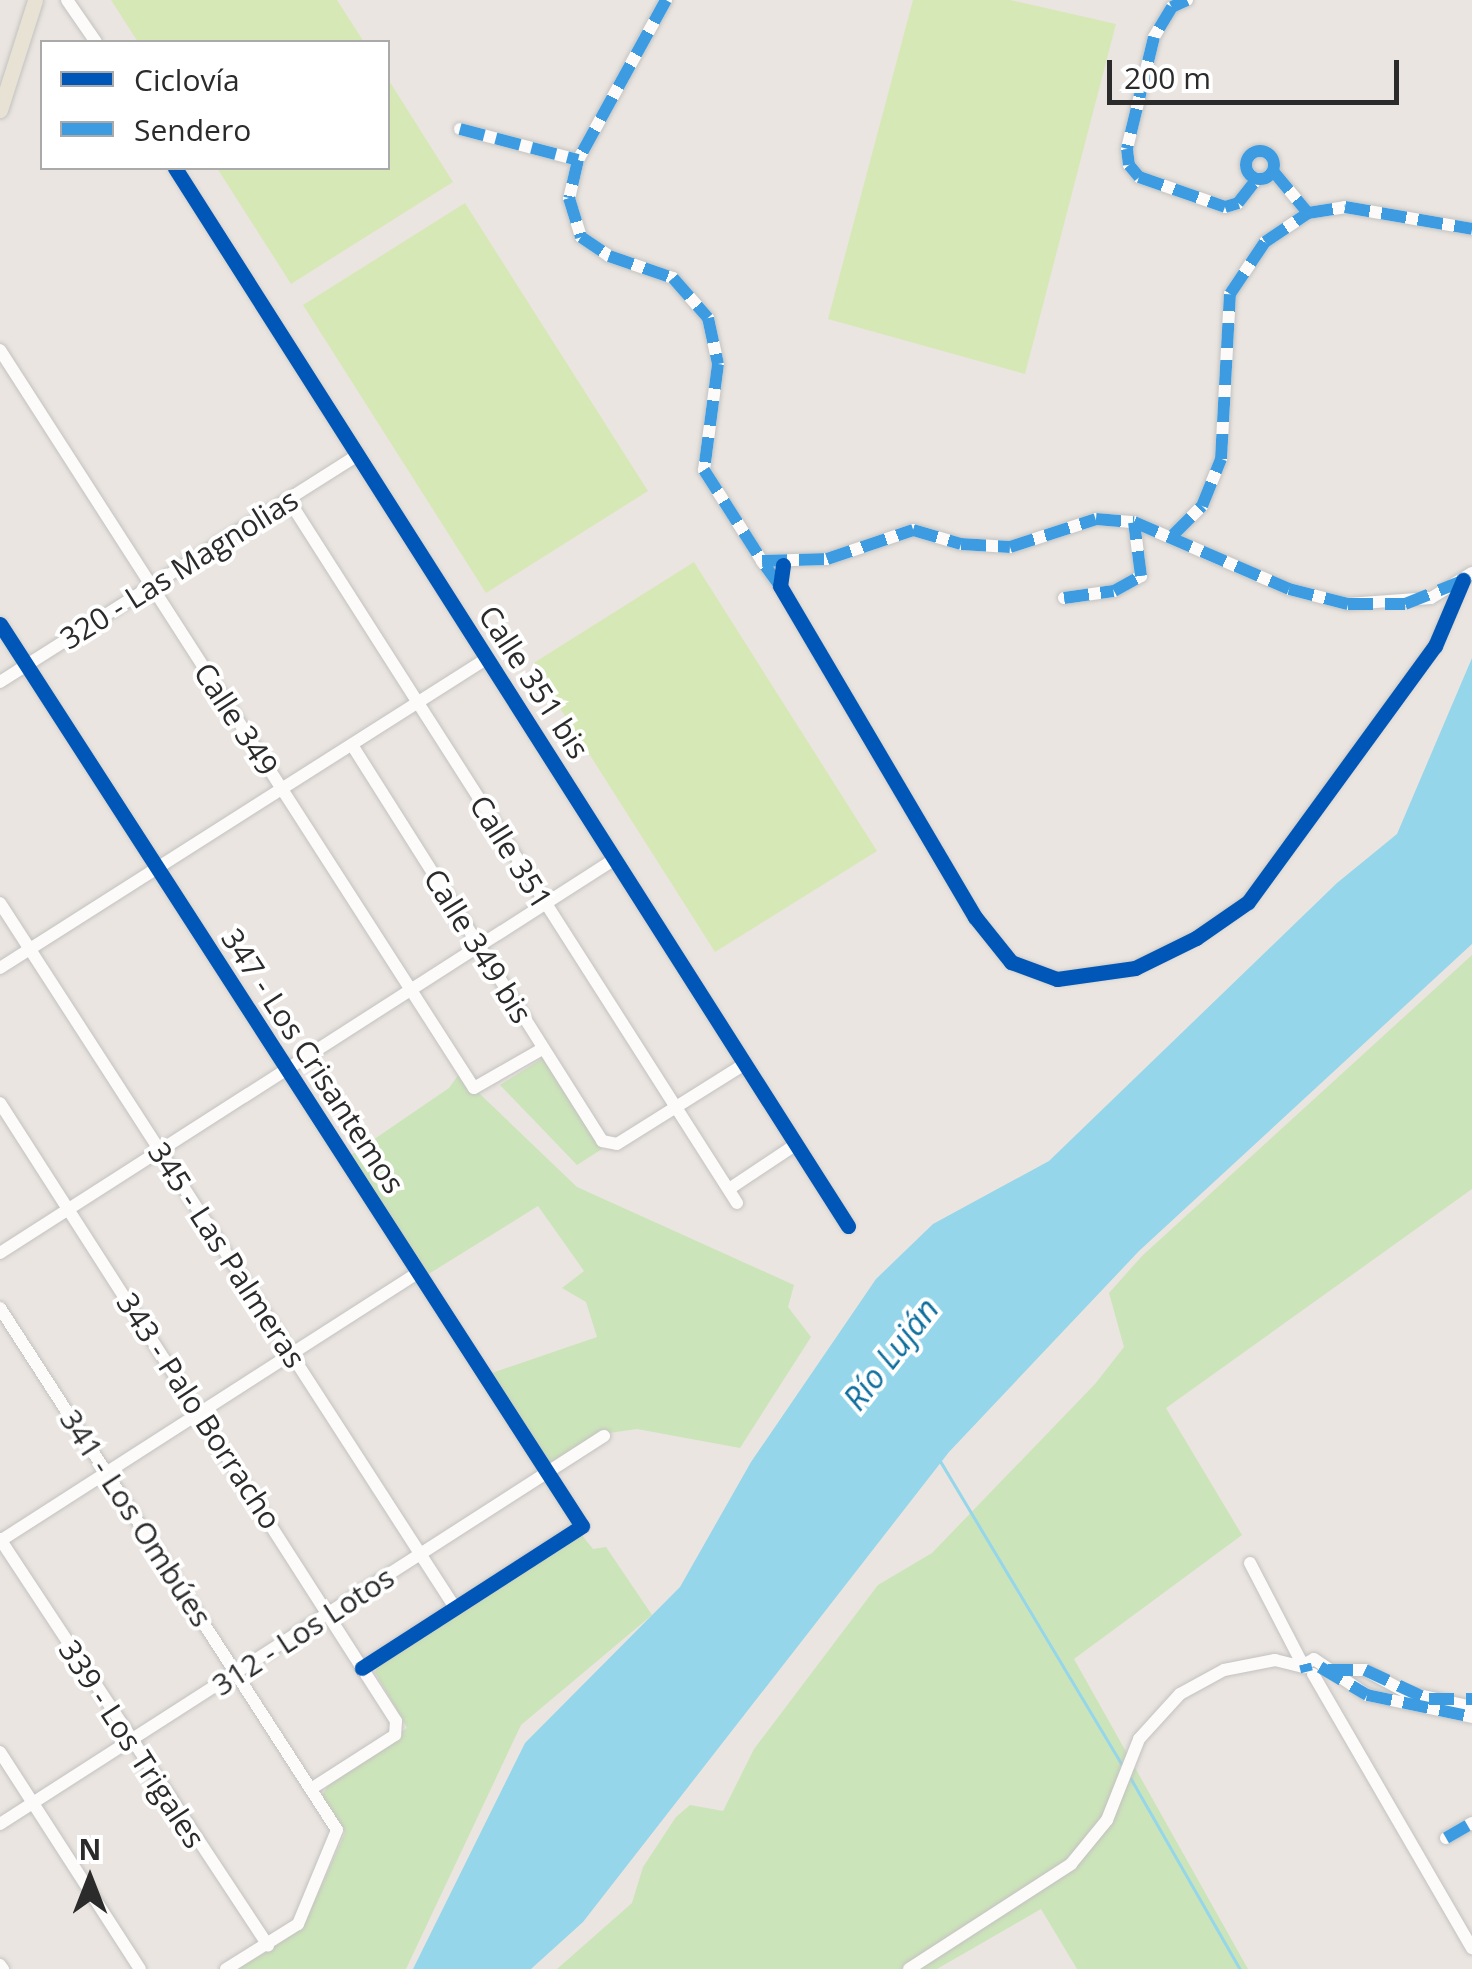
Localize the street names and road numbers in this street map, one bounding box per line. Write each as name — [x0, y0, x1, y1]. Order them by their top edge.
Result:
street label: 320 - Las Magnolias — [53, 481, 305, 657]
street label: Calle 351 bis — [471, 599, 597, 765]
street label: Calle 349 — [186, 656, 286, 782]
street label: Calle 351 — [462, 789, 560, 915]
street label: Calle 349 bis — [416, 862, 540, 1030]
street label: 347 - Los Crisantemos — [214, 922, 412, 1200]
street label: 345 - Las Palmeras — [141, 1136, 313, 1374]
street label: 343 - Palo Borracho — [109, 1286, 289, 1536]
street label: 341 - Los Ombúes — [52, 1403, 220, 1633]
street label: 312 - Los Lotos — [205, 1559, 401, 1703]
street label: 339 - Los Trigales — [51, 1633, 213, 1855]

